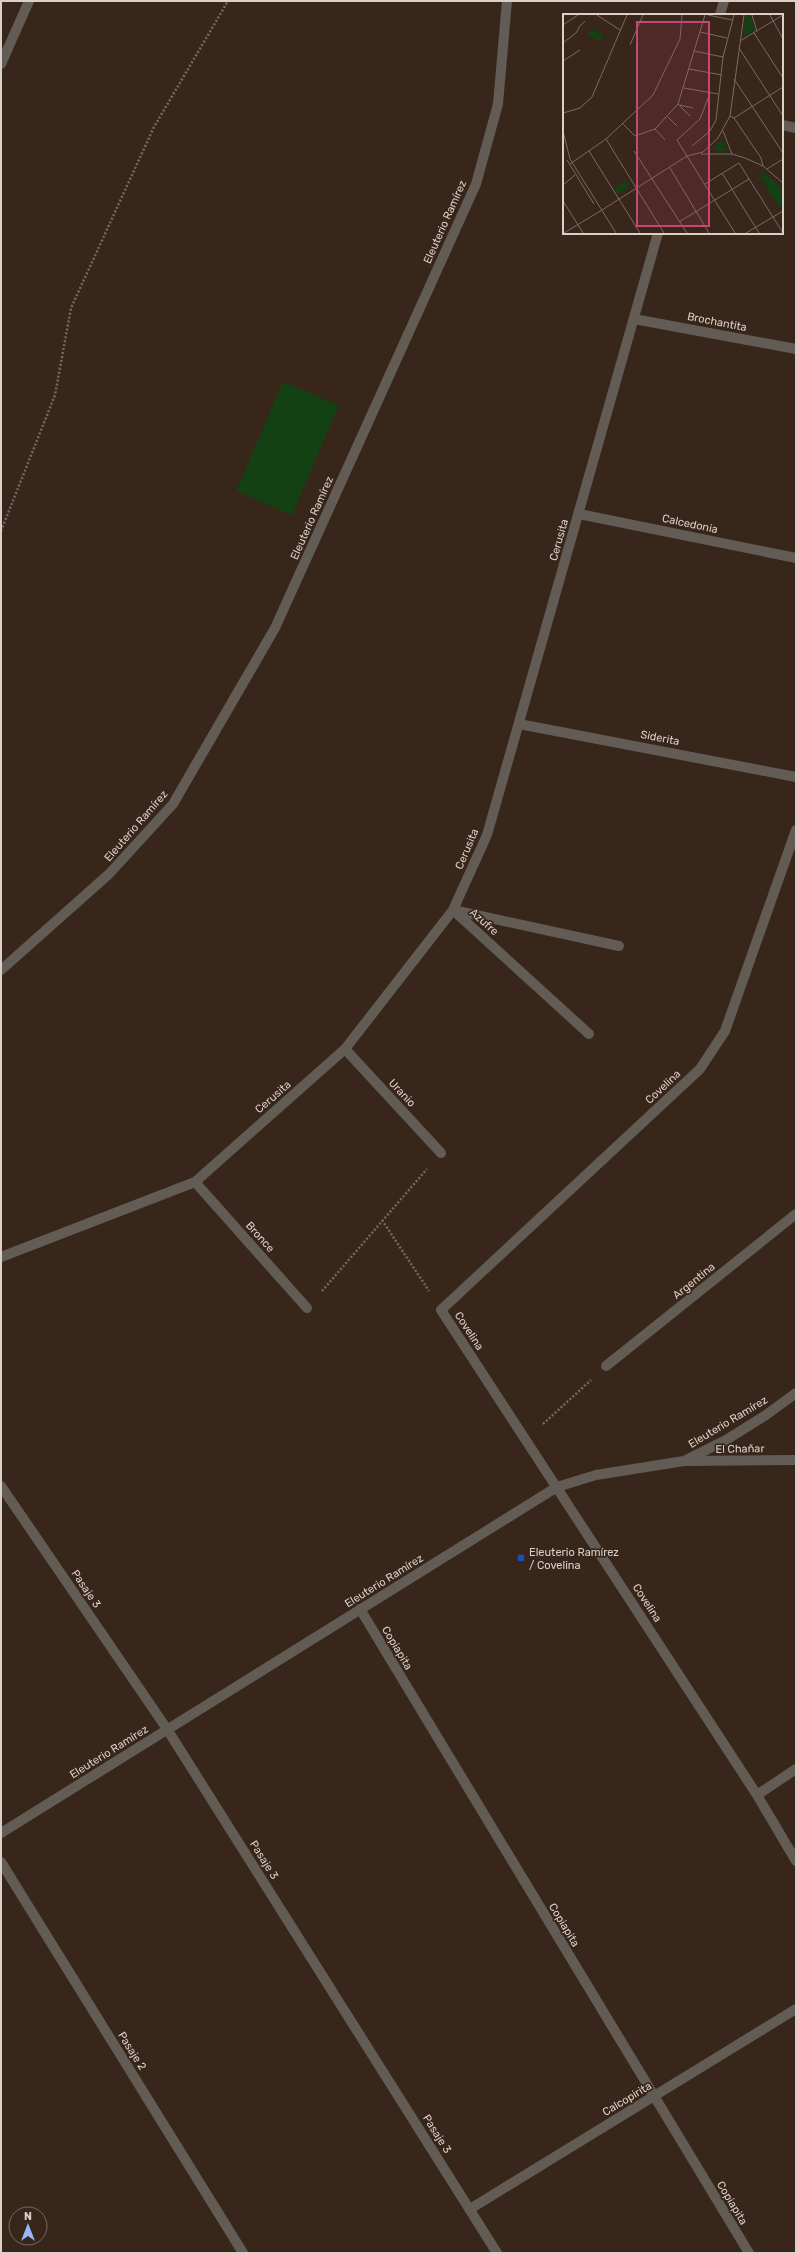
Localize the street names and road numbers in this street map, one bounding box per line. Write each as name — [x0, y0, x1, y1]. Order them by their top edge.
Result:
street label: Eleuterio Ramírez — [421, 178, 469, 266]
street label: Brochantita — [686, 310, 748, 334]
street label: Eleuterio Ramírez — [288, 474, 336, 562]
street label: Calcedonia — [661, 512, 719, 536]
street label: Cerusita — [547, 518, 571, 562]
street label: Siderita — [639, 728, 681, 748]
street label: Eleuterio Ramírez — [102, 787, 171, 864]
street label: Cerusita — [453, 827, 481, 871]
street label: Azufre — [467, 906, 501, 938]
street label: Covelina — [643, 1067, 683, 1107]
street label: Uranio — [386, 1076, 418, 1110]
street label: Cerusita — [253, 1078, 293, 1116]
street label: Bronce — [243, 1219, 277, 1255]
street label: Argentina — [670, 1260, 718, 1302]
street label: Covelina — [452, 1309, 486, 1353]
street label: Eleuterio Ramírez — [686, 1393, 770, 1451]
street label: El Chañar — [715, 1442, 765, 1456]
street label: Eleuterio Ramírez — [342, 1551, 426, 1610]
street label: Pasaje 3 — [69, 1568, 104, 1611]
street label: Covelina — [630, 1581, 664, 1625]
street label: Copiapita — [379, 1624, 415, 1672]
street label: Eleuterio Ramírez — [67, 1722, 151, 1781]
street label: Pasaje 3 — [247, 1838, 281, 1882]
street label: Copiapita — [546, 1901, 582, 1949]
street label: Pasaje 2 — [115, 2029, 149, 2073]
street label: Calcopirita — [600, 2079, 654, 2119]
street label: Pasaje 3 — [420, 2112, 454, 2156]
street label: Copiapita — [714, 2179, 750, 2227]

